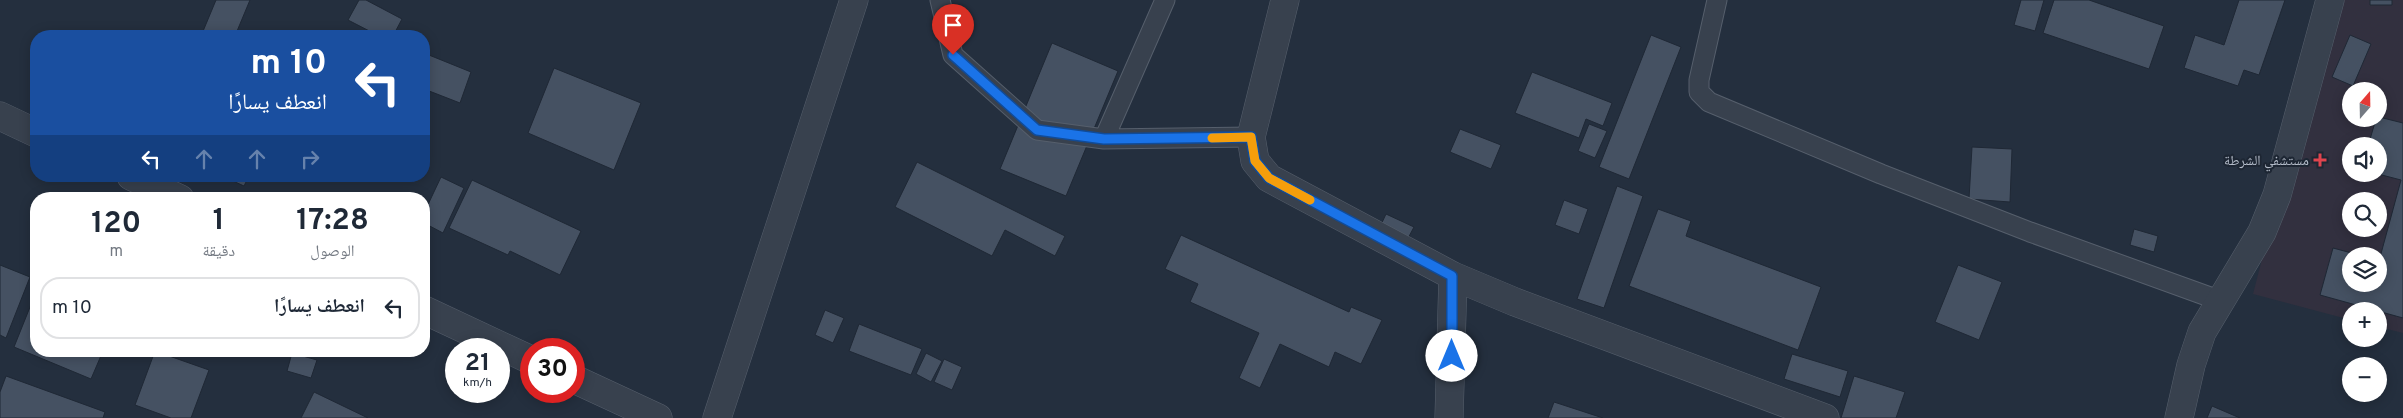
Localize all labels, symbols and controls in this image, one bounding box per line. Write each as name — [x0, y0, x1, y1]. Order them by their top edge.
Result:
pin — [932, 4, 974, 55]
icon: arrive — [939, 11, 967, 39]
text: 10 m — [251, 42, 327, 86]
icon: left — [345, 50, 410, 115]
north arrow — [2342, 82, 2388, 128]
map controls — [2342, 82, 2387, 402]
text: انعطف يسارًا — [228, 90, 327, 117]
button: sound — [2342, 137, 2387, 182]
icon: left — [137, 145, 165, 173]
icon: ahead — [190, 145, 218, 173]
icon: ahead — [243, 145, 271, 173]
icon: right — [296, 145, 324, 173]
place label: مستشفي الشرطة — [2224, 153, 2309, 172]
marker: مستشفي الشرطة — [2313, 153, 2327, 167]
button: search — [2342, 192, 2387, 237]
text: 1 — [213, 203, 225, 240]
text: 17:28 — [296, 203, 369, 240]
text: 120 — [91, 206, 141, 243]
text: m — [109, 242, 123, 262]
text: دقيقة — [202, 242, 235, 262]
text: الوصول — [310, 242, 355, 262]
button: layers — [2342, 247, 2387, 292]
icon: left — [380, 294, 408, 322]
text: انعطف يسارًا — [274, 295, 365, 319]
text: 10 m — [52, 296, 92, 320]
button: + — [2342, 302, 2387, 347]
position arrow — [1425, 329, 1477, 381]
speed limit sign: 30 — [520, 338, 585, 403]
text: 21 — [465, 348, 490, 380]
button: − — [2342, 357, 2387, 402]
text: km/h — [463, 375, 492, 391]

